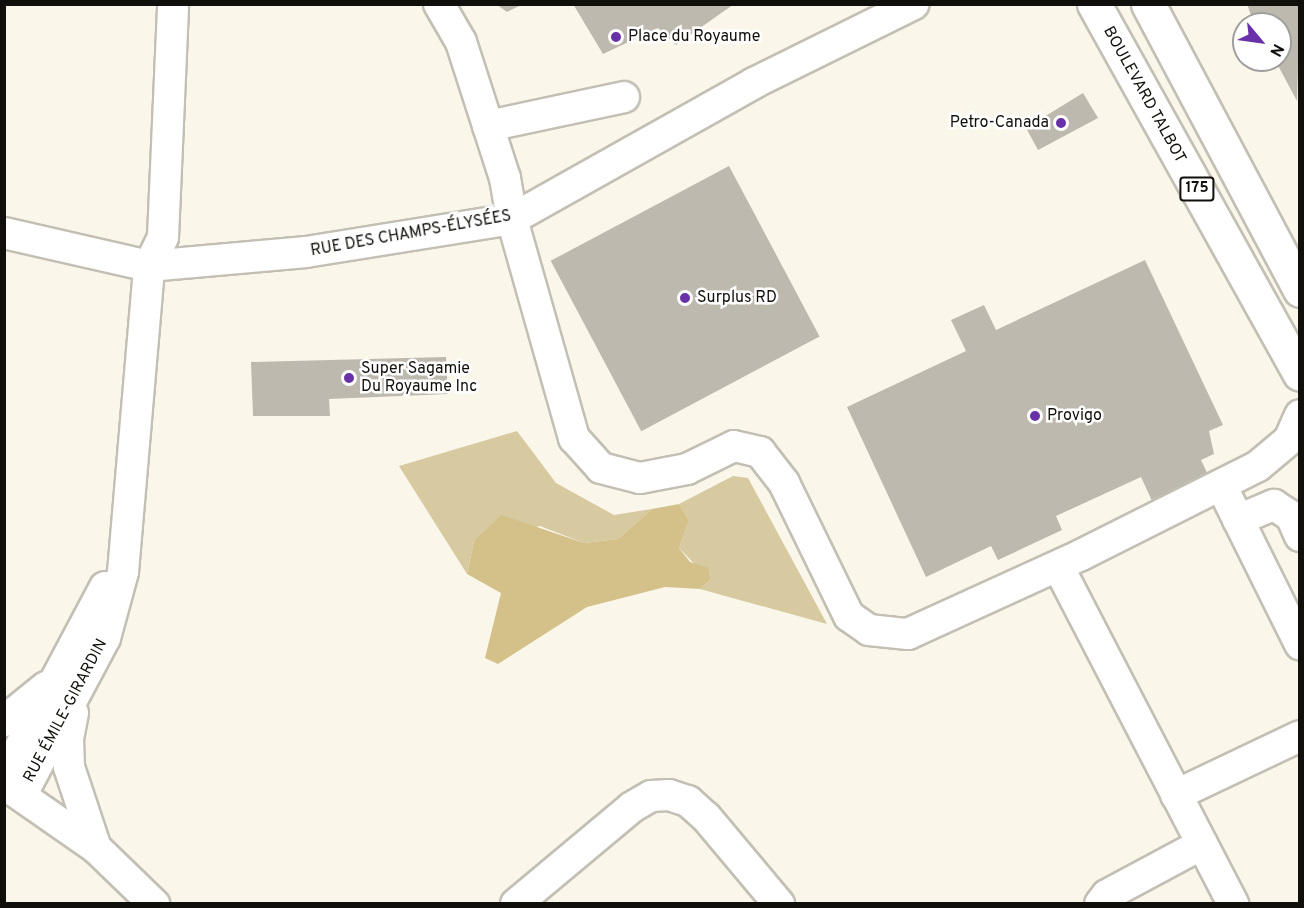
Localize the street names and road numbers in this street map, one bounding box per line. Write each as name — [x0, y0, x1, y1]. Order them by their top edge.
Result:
street label: BOULEVARD TALBOT — [1098, 23, 1190, 167]
road number: 175 — [1179, 177, 1215, 201]
street label: RUE DES CHAMPS-ÉLYSÉES — [309, 207, 513, 261]
street label: RUE ÉMILE-GIRARDIN — [20, 636, 112, 786]

